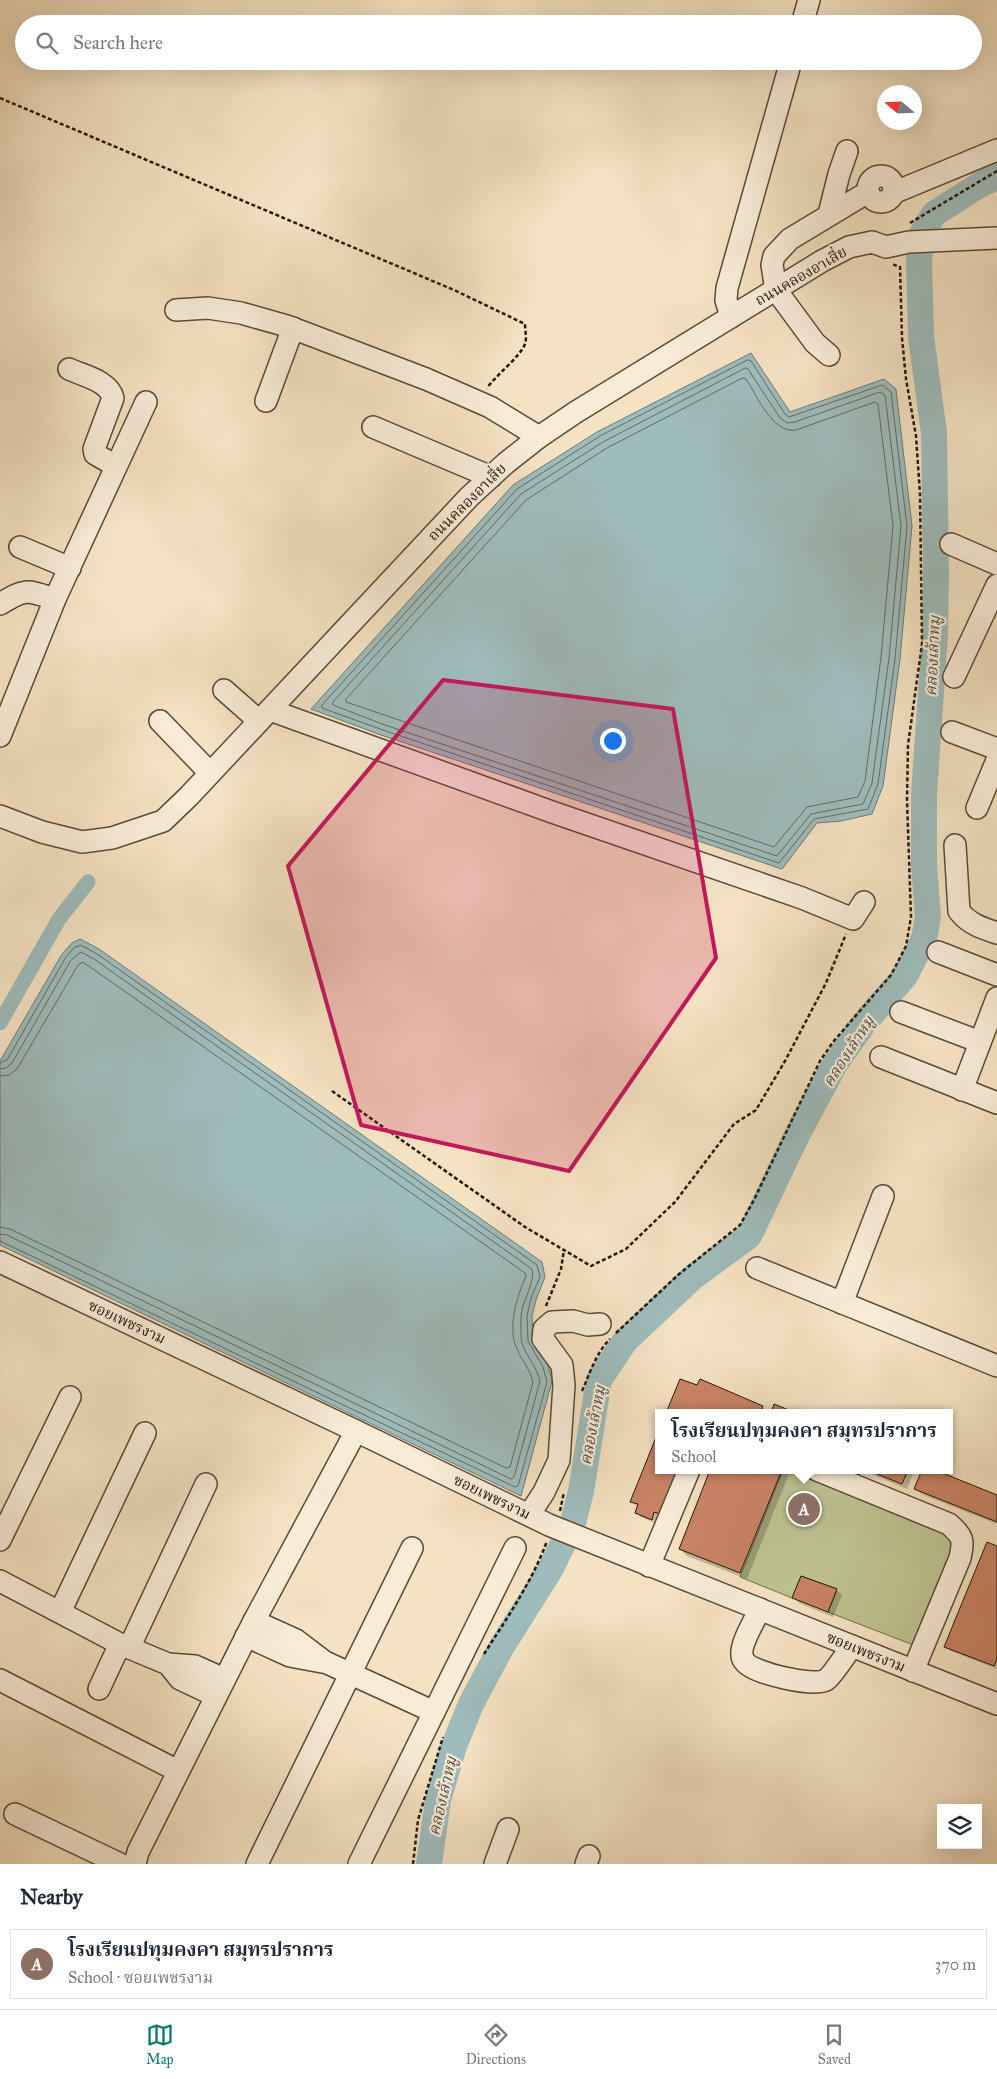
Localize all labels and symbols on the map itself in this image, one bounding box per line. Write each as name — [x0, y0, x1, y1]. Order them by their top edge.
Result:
north arrow — [877, 85, 922, 130]
street label: ถนนคลองอาเสี่ย — [751, 241, 850, 310]
street label: ถนนคลองอาเสี่ย — [423, 458, 510, 545]
water label: คลองเล้าหมู — [921, 614, 945, 697]
your location — [600, 728, 626, 754]
water label: คลองเล้าหมู — [819, 1011, 880, 1091]
street label: ซอยเพชรงาม — [85, 1296, 169, 1348]
water label: คลองเล้าหมู — [575, 1382, 611, 1467]
street label: ซอยเพชรงาม — [450, 1471, 534, 1523]
pin: A — [788, 1490, 820, 1528]
street label: ซอยเพชรงาม — [824, 1628, 908, 1676]
water label: คลองเล้าหมู — [424, 1753, 462, 1838]

